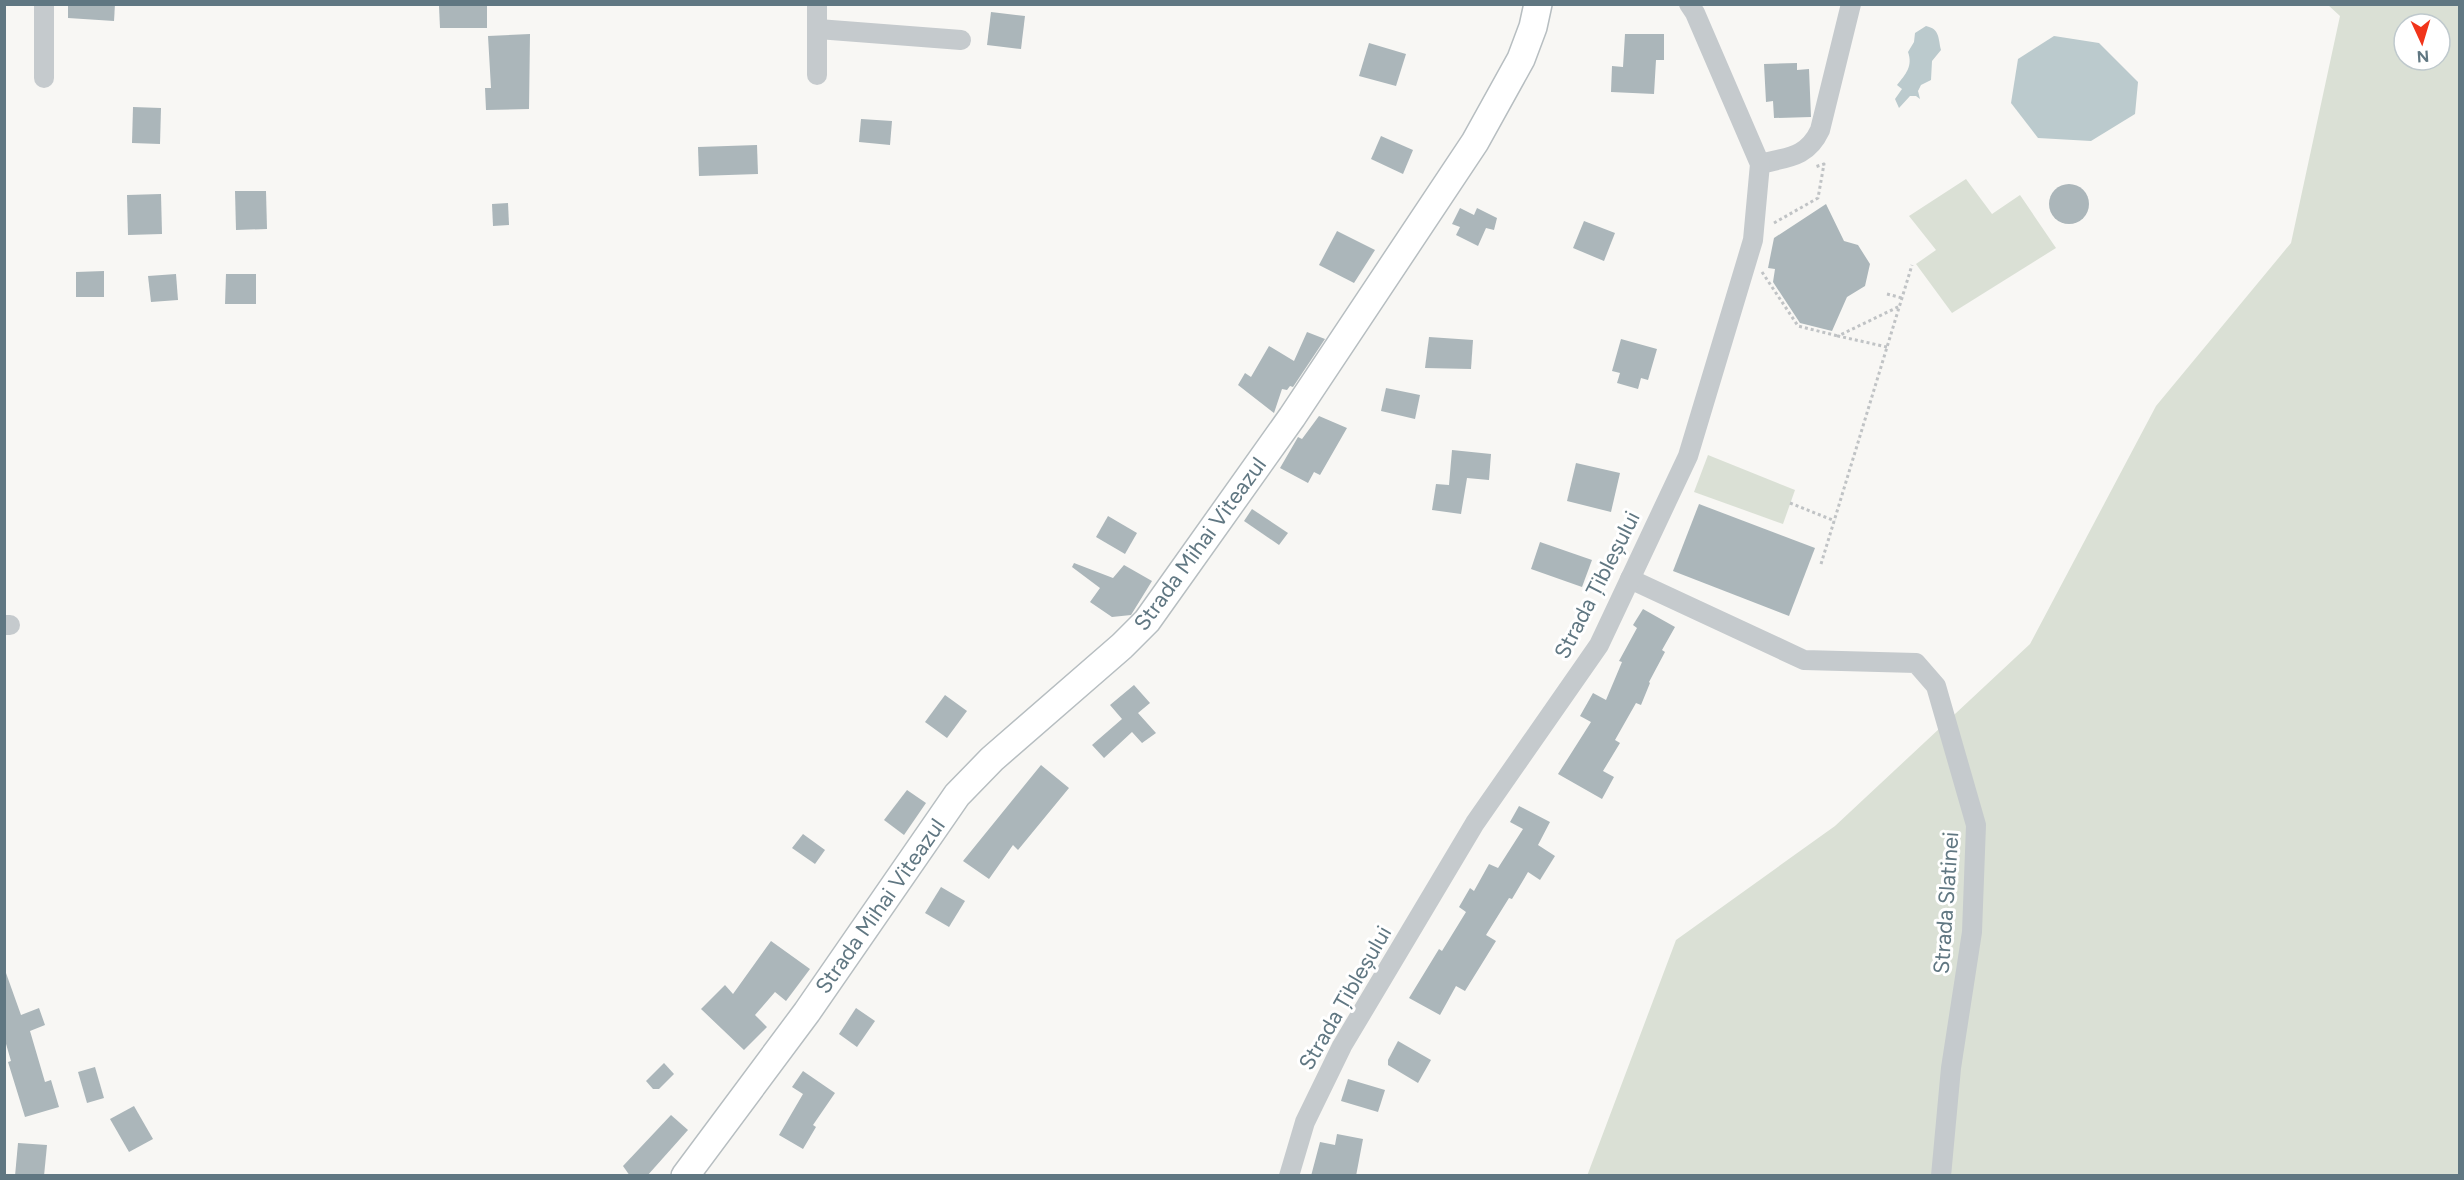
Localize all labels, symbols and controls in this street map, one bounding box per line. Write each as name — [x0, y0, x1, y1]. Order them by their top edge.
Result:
north arrow — [2392, 12, 2452, 72]
text: N — [2416, 47, 2430, 66]
street label: Strada Mihai Viteazul — [1128, 452, 1272, 636]
street label: Strada Țibleșului — [1548, 507, 1646, 663]
street label: Strada Mihai Viteazul — [809, 813, 951, 999]
street label: Strada Slatinei — [1928, 831, 1964, 975]
street label: Strada Țibleșului — [1293, 921, 1397, 1075]

